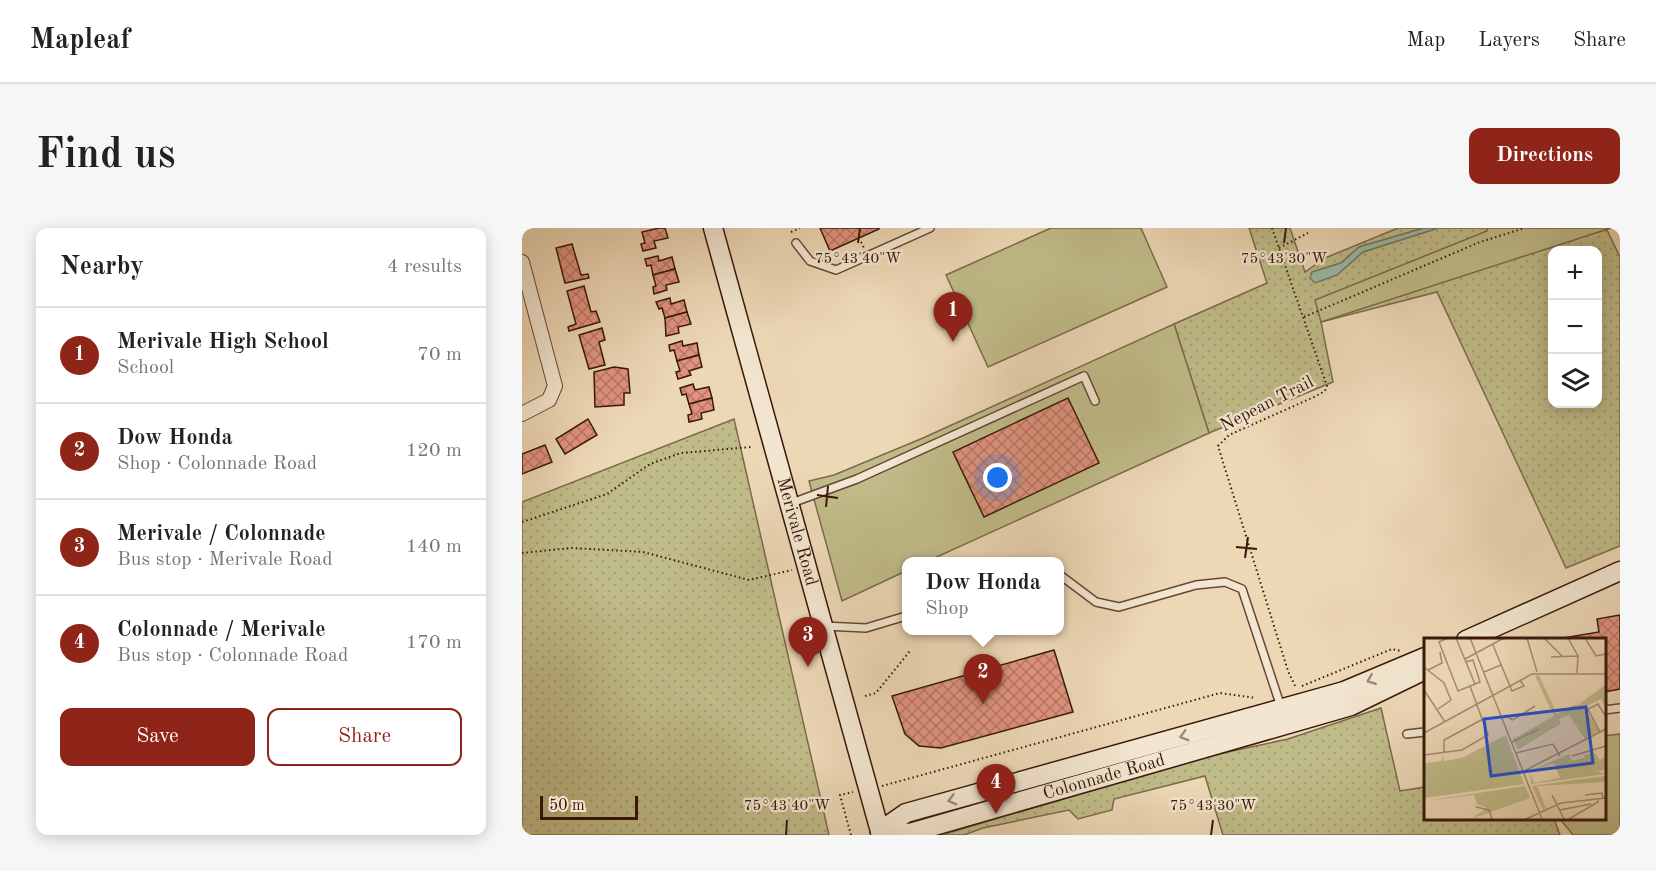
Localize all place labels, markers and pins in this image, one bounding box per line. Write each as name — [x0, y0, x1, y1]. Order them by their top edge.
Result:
pin: 1 — [934, 292, 972, 342]
pin: 3 — [788, 618, 828, 667]
pin: 2 — [964, 654, 1002, 704]
pin: 4 — [976, 764, 1016, 814]

